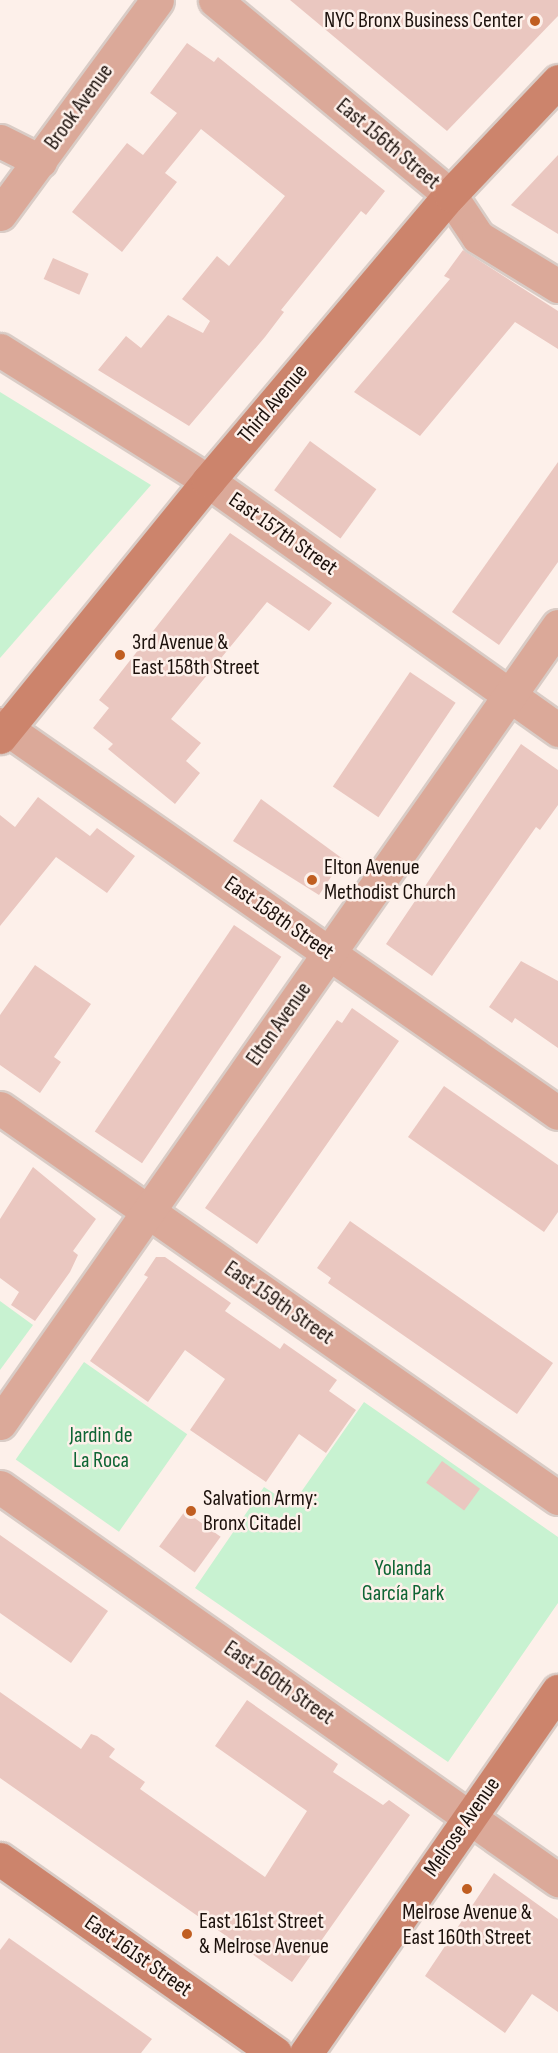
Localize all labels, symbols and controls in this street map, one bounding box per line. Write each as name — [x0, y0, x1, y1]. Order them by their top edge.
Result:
place label: NYC Bronx Business Center — [324, 8, 523, 34]
marker: NYC Bronx Business Center — [528, 14, 542, 28]
street label: Brook Avenue — [39, 59, 119, 155]
street label: East 156th Street — [331, 93, 445, 195]
street label: Third Avenue — [232, 359, 314, 449]
street label: East 157th Street — [224, 487, 342, 581]
place label: 3rd Avenue & East 158th Street — [132, 629, 260, 680]
marker: 3rd Avenue & East 158th Street — [113, 648, 127, 662]
place label: Elton Avenue Methodist Church — [324, 854, 456, 906]
street label: East 158th Street — [219, 871, 339, 965]
marker: Elton Avenue Methodist Church — [305, 873, 319, 887]
street label: Elton Avenue — [241, 977, 317, 1071]
street label: East 159th Street — [219, 1256, 339, 1350]
park label: Jardin de La Roca — [69, 1422, 133, 1474]
place label: Salvation Army: Bronx Citadel — [203, 1485, 317, 1536]
marker: Salvation Army: Bronx Citadel — [184, 1504, 198, 1518]
park label: Yolanda García Park — [362, 1555, 444, 1606]
street label: East 160th Street — [219, 1635, 339, 1731]
street label: Melrose Avenue — [418, 1772, 506, 1882]
marker: Melrose Avenue & East 160th Street — [460, 1882, 474, 1896]
place label: Melrose Avenue & East 160th Street — [402, 1899, 532, 1951]
place label: East 161st Street & Melrose Avenue — [199, 1908, 329, 1960]
street label: East 161st Street — [79, 1909, 197, 2003]
marker: East 161st Street & Melrose Avenue — [180, 1927, 194, 1941]

